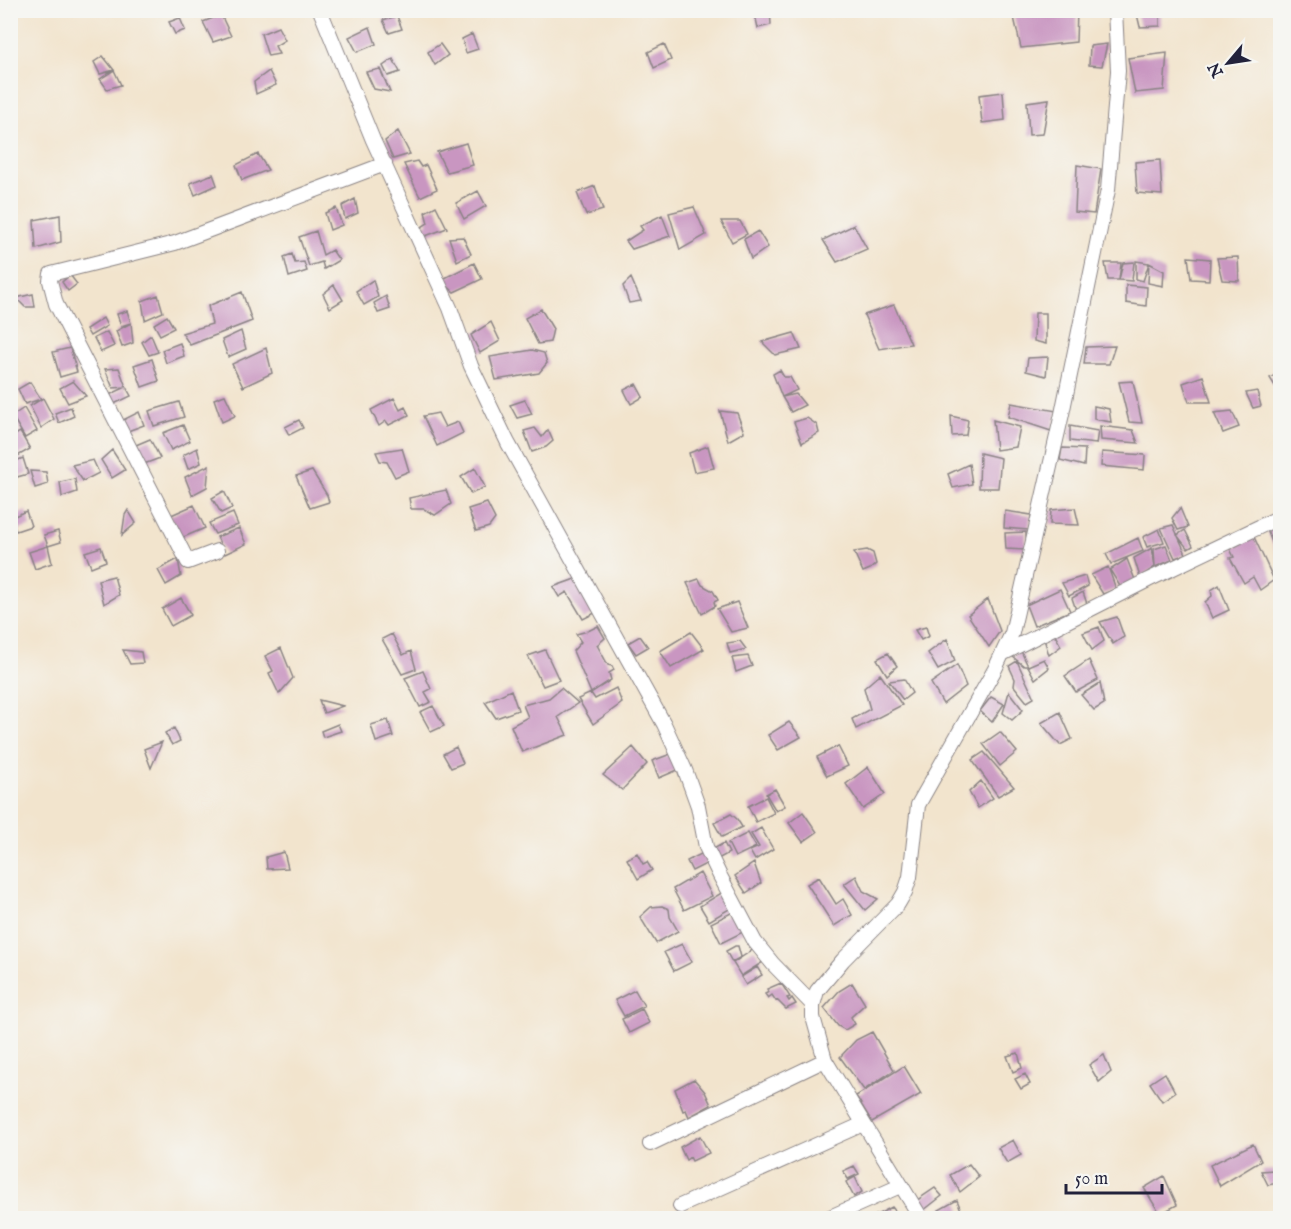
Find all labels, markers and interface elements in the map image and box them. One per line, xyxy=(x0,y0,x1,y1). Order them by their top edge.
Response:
north arrow xyxy=(1198,33,1258,93)
text: N xyxy=(1204,58,1229,81)
scale bar xyxy=(1066,1157,1162,1195)
text: 50 m xyxy=(1075,1168,1108,1191)

